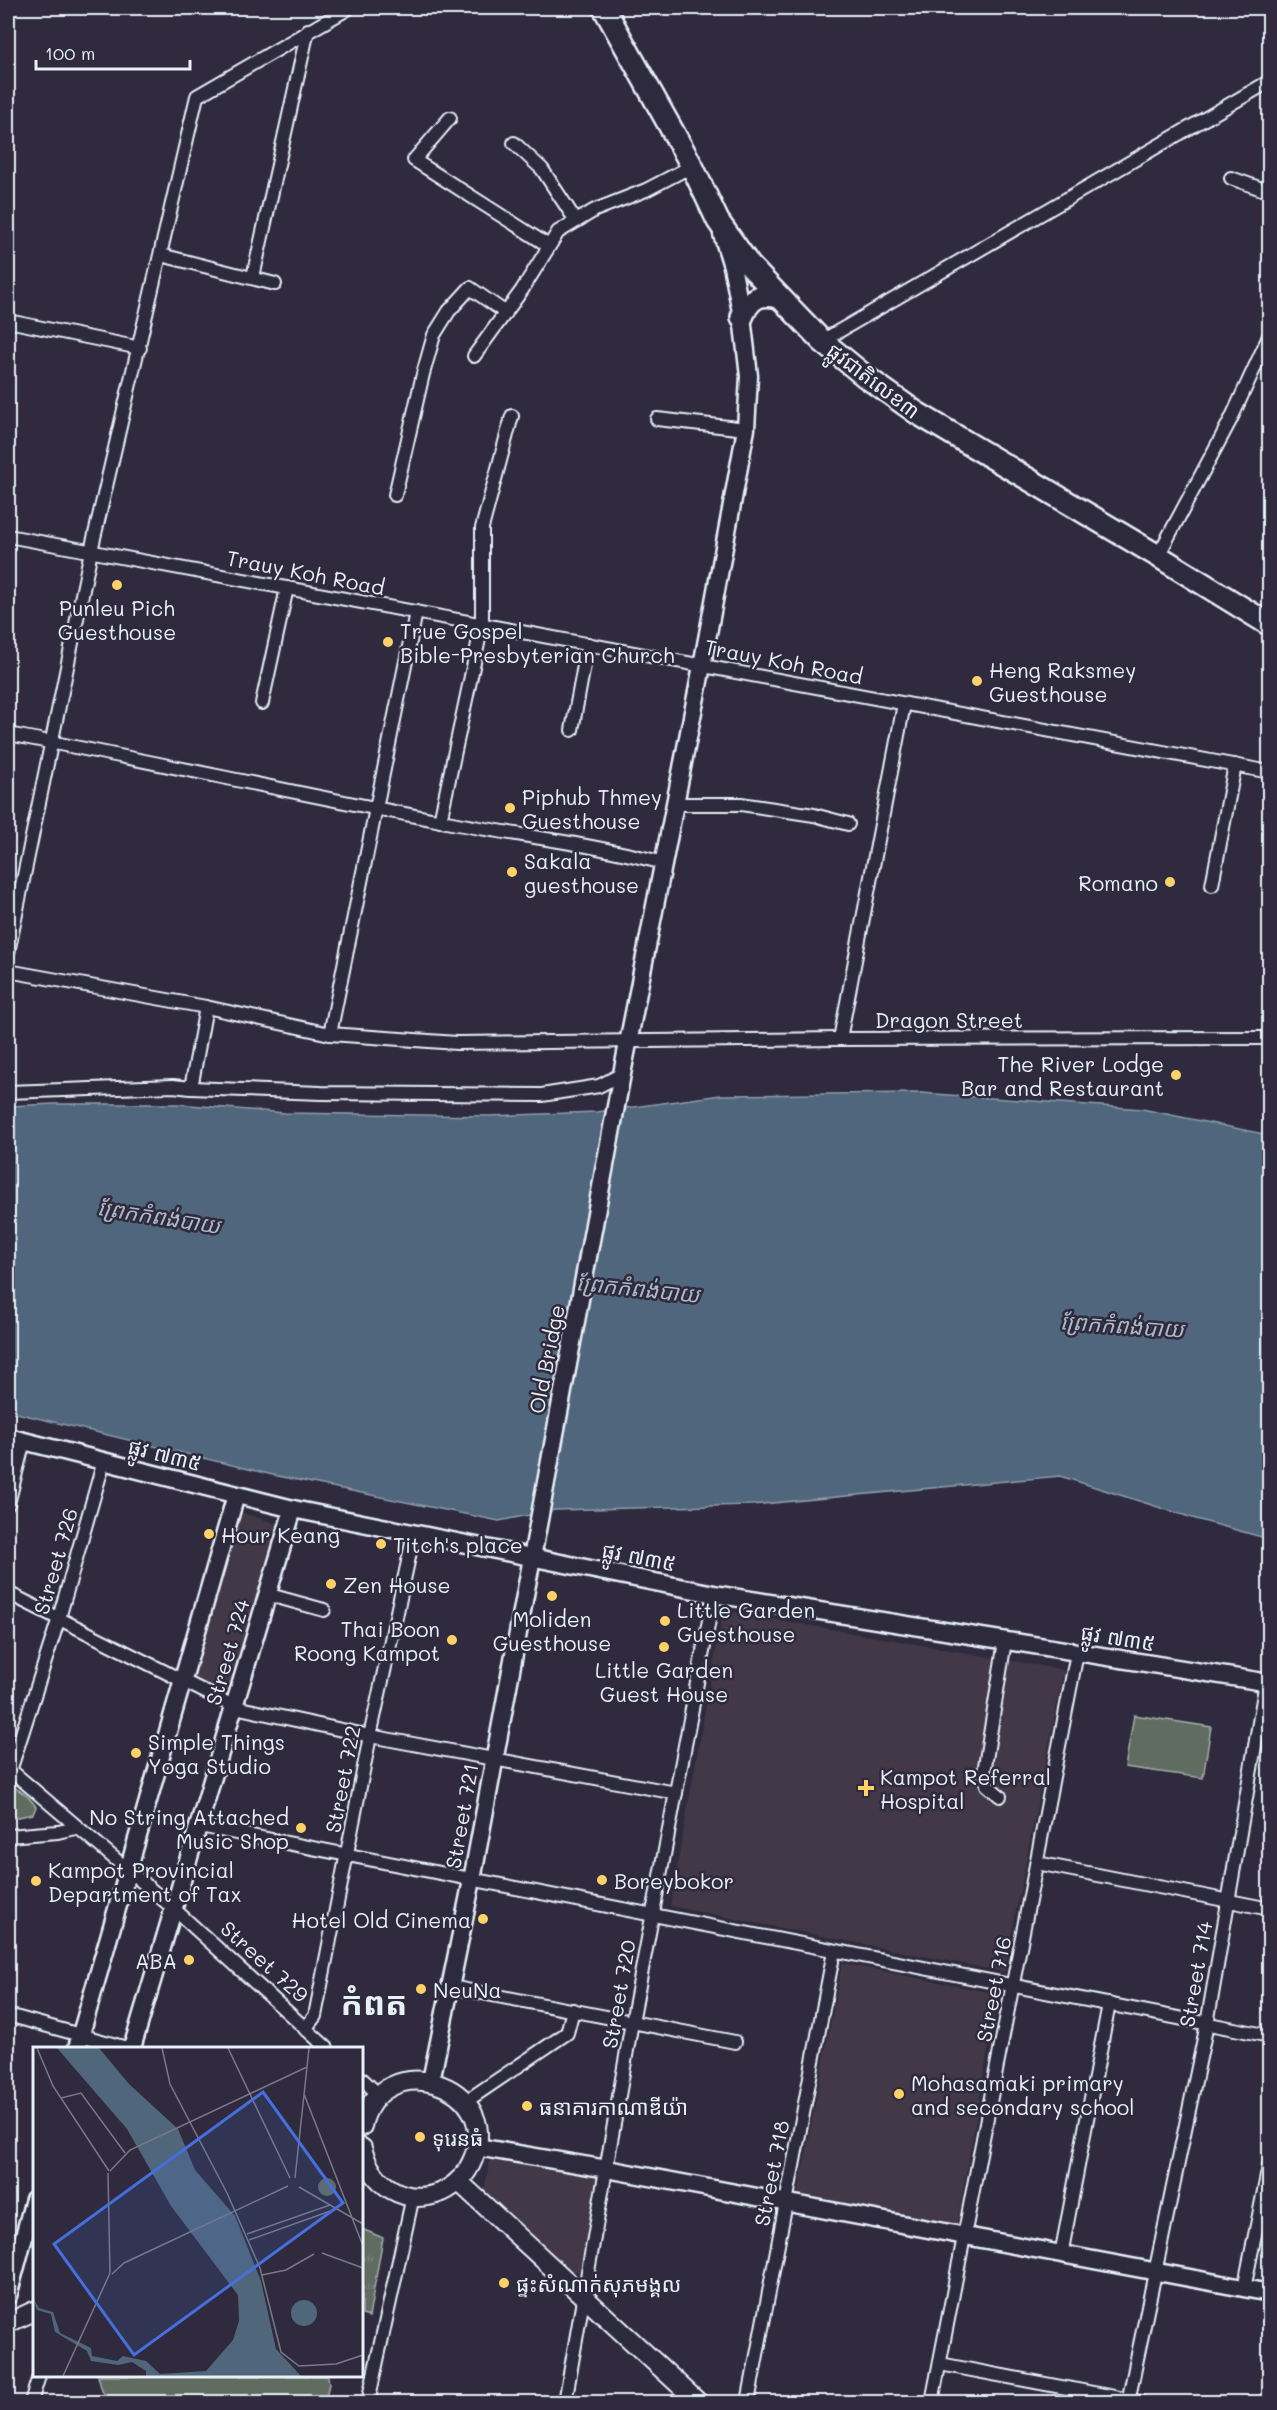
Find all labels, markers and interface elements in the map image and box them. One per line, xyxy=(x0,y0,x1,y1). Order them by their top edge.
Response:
scale bar xyxy=(36,33,190,71)
text: 100 m xyxy=(45,41,95,65)
street label: ផ្លូវជាតិលេខ៣ xyxy=(818,336,926,430)
street label: Trauy Koh Road xyxy=(225,543,387,601)
marker: Punleu Pich Guesthouse xyxy=(110,578,124,592)
place label: Punleu Pich Guesthouse xyxy=(58,594,176,645)
place label: True Gospel Bible-Presbyterian Church xyxy=(400,617,675,668)
street label: Trauy Koh Road xyxy=(703,632,865,690)
marker: True Gospel Bible-Presbyterian Church xyxy=(381,635,395,649)
place label: Heng Raksmey Guesthouse xyxy=(989,656,1136,707)
marker: Heng Raksmey Guesthouse xyxy=(970,674,984,688)
place label: Piphub Thmey Guesthouse xyxy=(522,783,662,834)
marker: Piphub Thmey Guesthouse xyxy=(503,801,517,815)
place label: Sakala guesthouse xyxy=(524,847,639,898)
marker: Sakala guesthouse xyxy=(505,865,519,879)
place label: Romano xyxy=(1078,869,1158,896)
marker: Romano xyxy=(1163,875,1177,889)
street label: Dragon Street xyxy=(875,1006,1023,1033)
place label: The River Lodge Bar and Restaurant xyxy=(961,1050,1164,1101)
marker: The River Lodge Bar and Restaurant xyxy=(1169,1068,1183,1082)
water label: ព្រែកកំពង់បាយ xyxy=(96,1192,224,1240)
water label: ព្រែកកំពង់បាយ xyxy=(575,1267,703,1309)
street label: Old Bridge xyxy=(522,1302,570,1416)
water label: ព្រែកកំពង់បាយ xyxy=(1059,1306,1187,1344)
street label: ផ្លូវ ៧៣៥ xyxy=(124,1432,205,1483)
street label: Street 726 xyxy=(27,1505,83,1617)
place label: Hour Keang xyxy=(221,1521,340,1548)
marker: Hour Keang xyxy=(202,1527,216,1541)
place label: Titch's place xyxy=(393,1531,523,1558)
street label: ផ្លូវ ៧៣៥ xyxy=(598,1536,678,1583)
marker: Titch's place xyxy=(374,1537,388,1551)
place label: Zen House xyxy=(343,1571,451,1598)
marker: Zen House xyxy=(324,1577,338,1591)
marker: Moliden Guesthouse xyxy=(545,1589,559,1603)
street label: Street 724 xyxy=(199,1595,255,1708)
place label: Little Garden Guesthouse xyxy=(677,1596,815,1647)
place label: Moliden Guesthouse xyxy=(493,1605,611,1656)
marker: Little Garden Guesthouse xyxy=(658,1614,672,1628)
place label: Thai Boon Roong Kampot xyxy=(294,1615,440,1666)
street label: ផ្លូវ ៧៣៥ xyxy=(1078,1618,1157,1663)
marker: Thai Boon Roong Kampot xyxy=(445,1633,459,1647)
marker: Little Garden Guest House xyxy=(657,1640,671,1654)
place label: Little Garden Guest House xyxy=(595,1656,733,1707)
street label: Street 722 xyxy=(318,1723,366,1835)
place label: Simple Things Yoga Studio xyxy=(148,1728,285,1779)
marker: Simple Things Yoga Studio xyxy=(129,1746,143,1760)
street label: Street 721 xyxy=(438,1761,484,1871)
place label: Kampot Referral Hospital xyxy=(880,1763,1051,1814)
marker: Kampot Referral Hospital xyxy=(857,1779,875,1797)
place label: No String Attached Music Shop xyxy=(89,1803,289,1854)
marker: No String Attached Music Shop xyxy=(294,1821,308,1835)
place label: Kampot Provincial Department of Tax xyxy=(48,1856,241,1907)
place label: Boreybokor xyxy=(614,1867,734,1894)
marker: Boreybokor xyxy=(595,1873,609,1887)
marker: Kampot Provincial Department of Tax xyxy=(29,1874,43,1888)
place label: Hotel Old Cinema xyxy=(292,1906,471,1933)
marker: Hotel Old Cinema xyxy=(476,1912,490,1926)
street label: Street 729 xyxy=(215,1914,315,2008)
street label: Street 714 xyxy=(1172,1918,1218,2029)
street label: Street 716 xyxy=(970,1934,1016,2044)
street label: Street 720 xyxy=(595,1938,641,2050)
place label: ABA xyxy=(135,1947,177,1974)
marker: ABA xyxy=(182,1953,196,1967)
place label: NeuNa xyxy=(433,1976,502,2003)
district label: កំពត xyxy=(340,1980,408,2023)
marker: NeuNa xyxy=(414,1982,428,1996)
inset map xyxy=(33,2047,363,2377)
place label: Mohasamaki primary and secondary school xyxy=(911,2069,1135,2120)
marker: Mohasamaki primary and secondary school xyxy=(892,2087,906,2101)
place label: ធនាគារកាណាឌីយ៉ា xyxy=(539,2093,688,2120)
marker: ធនាគារកាណាឌីយ៉ា xyxy=(520,2099,534,2113)
street label: Street 718 xyxy=(748,2118,794,2228)
place label: ទុរេនធំ xyxy=(432,2124,483,2152)
marker: ទុរេនធំ xyxy=(413,2130,427,2144)
place label: ផ្ទះសំណាក់សុភមង្គល xyxy=(516,2270,681,2298)
marker: ផ្ទះសំណាក់សុភមង្គល xyxy=(497,2276,511,2290)

